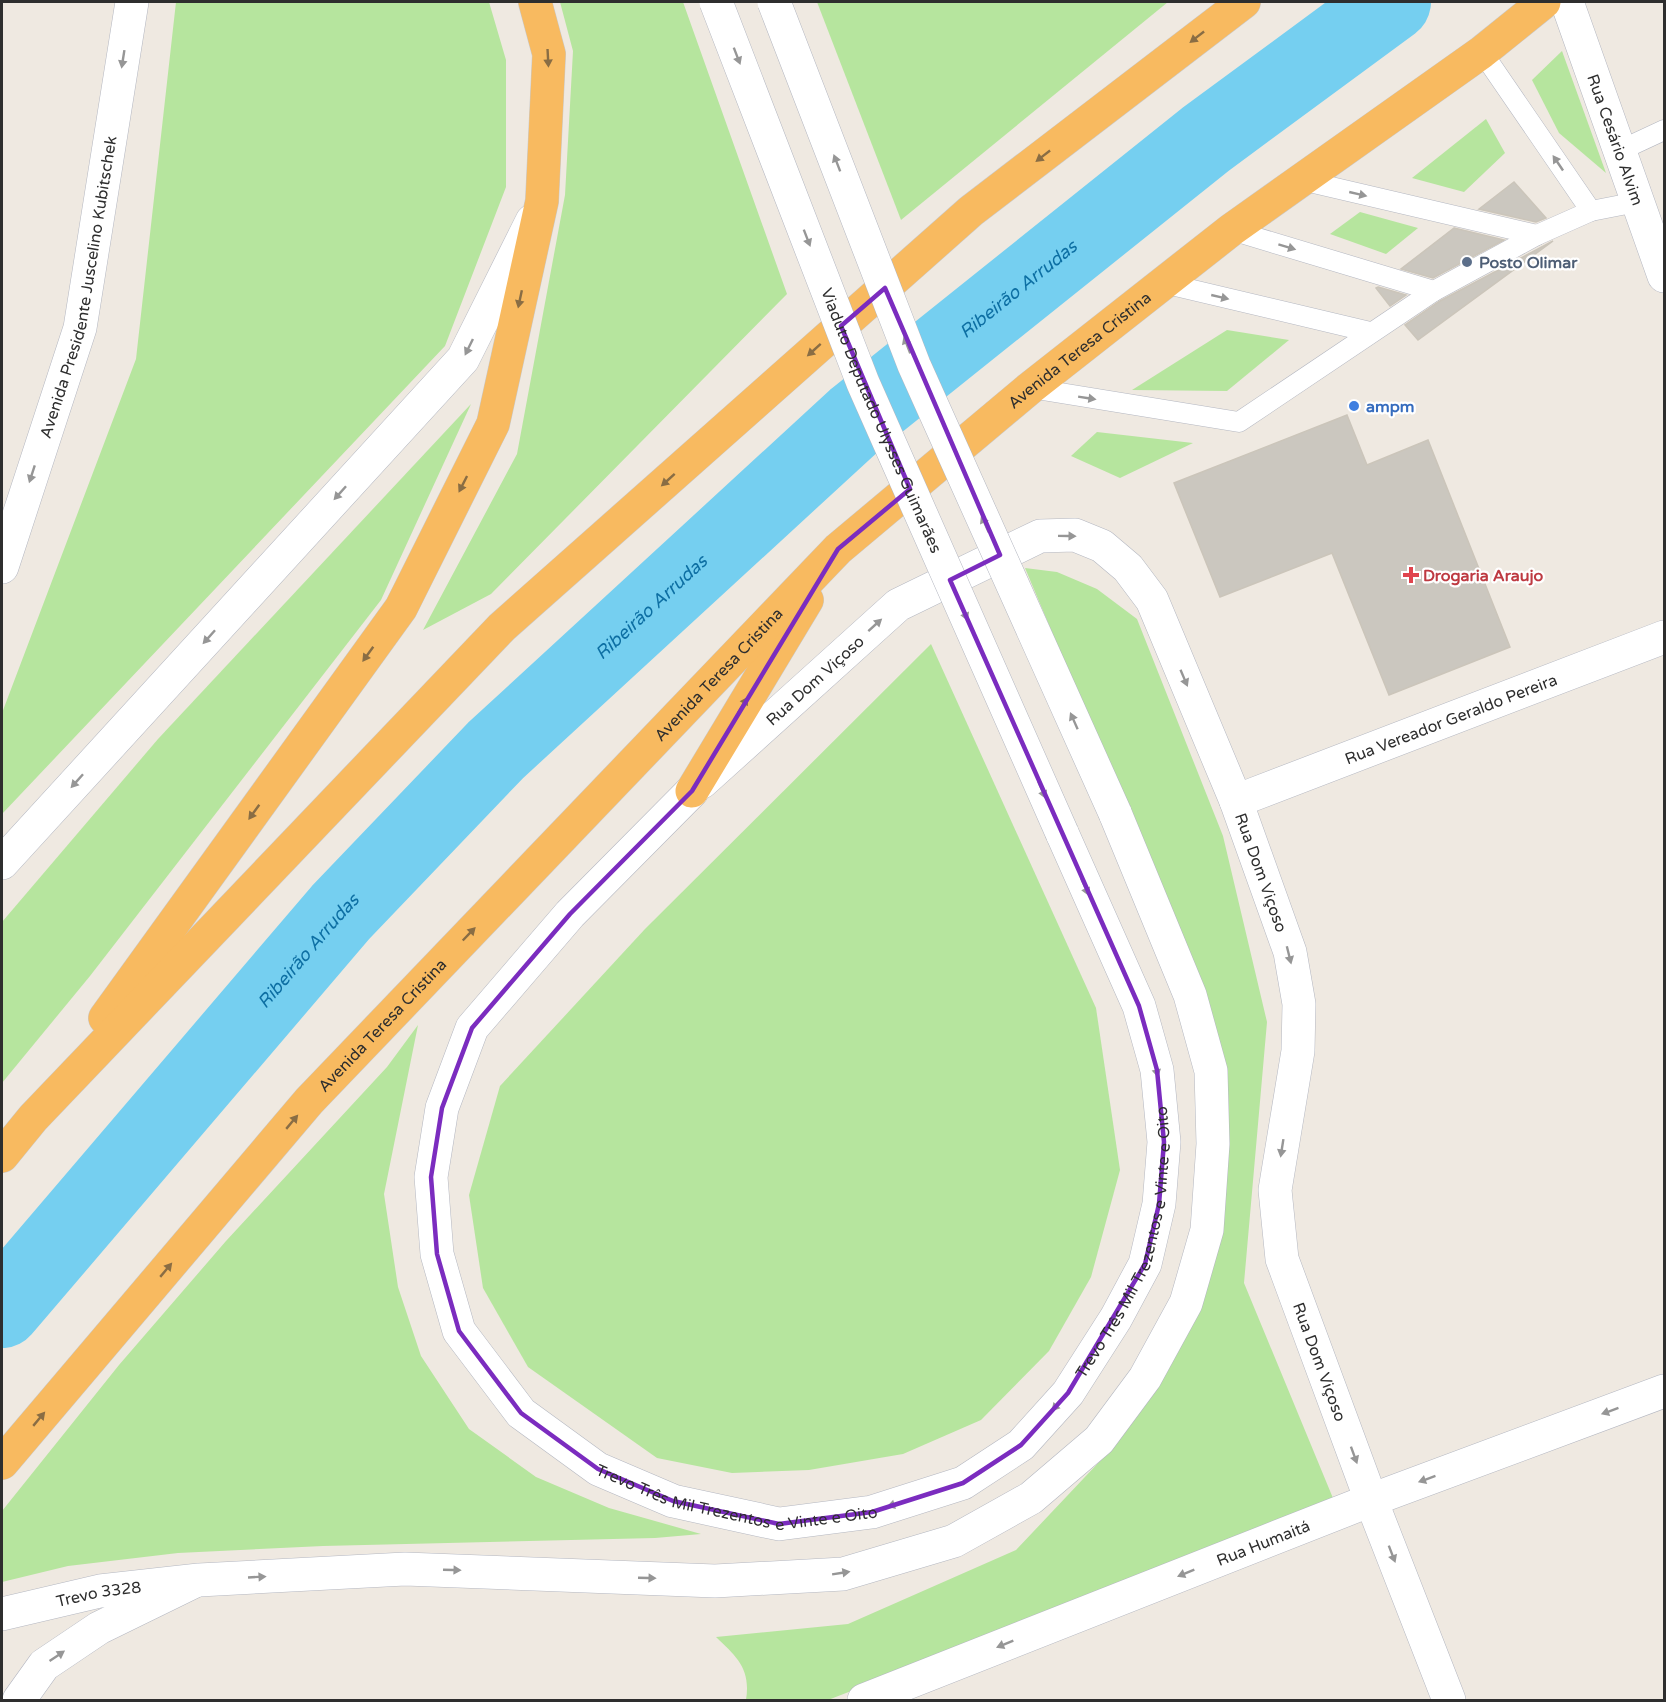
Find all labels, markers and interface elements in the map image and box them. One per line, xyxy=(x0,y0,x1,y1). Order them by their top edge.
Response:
one-way arrow xyxy=(1190,31,1205,43)
one-way arrow xyxy=(733,47,743,65)
one-way arrow xyxy=(543,49,552,68)
one-way arrow xyxy=(118,50,127,69)
street label: Rua Cesário Alvim xyxy=(1582,72,1647,208)
street label: Avenida Presidente Juscelino Kubitschek xyxy=(36,134,122,441)
one-way arrow xyxy=(1035,150,1051,162)
one-way arrow xyxy=(831,154,841,172)
one-way arrow xyxy=(1552,156,1564,172)
one-way arrow xyxy=(1349,189,1368,199)
one-way arrow xyxy=(803,229,813,247)
water label: Ribeirão Arrudas xyxy=(955,235,1082,343)
one-way arrow xyxy=(1278,243,1296,252)
place label: Posto Olimar xyxy=(1479,253,1578,273)
marker: Posto Olimar xyxy=(1460,255,1474,269)
street label: Viaduto Deputado Ulysses Guimarães xyxy=(816,285,946,556)
street label: Avenida Teresa Cristina xyxy=(1004,288,1155,413)
one-way arrow xyxy=(515,290,525,308)
one-way arrow xyxy=(1211,292,1229,302)
one-way arrow xyxy=(901,336,911,354)
one-way arrow xyxy=(464,339,474,356)
one-way arrow xyxy=(807,343,822,356)
one-way arrow xyxy=(1078,393,1097,402)
place label: ampm xyxy=(1366,397,1414,417)
marker: ampm xyxy=(1347,399,1361,413)
one-way arrow xyxy=(27,465,36,483)
one-way arrow xyxy=(661,473,676,486)
one-way arrow xyxy=(458,475,468,492)
one-way arrow xyxy=(334,485,347,500)
one-way arrow xyxy=(981,515,990,532)
one-way arrow xyxy=(1058,531,1077,540)
water label: Ribeirão Arrudas xyxy=(591,550,713,664)
place label: Drogaria Araujo xyxy=(1423,566,1544,586)
marker: Drogaria Araujo xyxy=(1404,568,1418,582)
one-way arrow xyxy=(959,603,969,621)
street label: Avenida Teresa Cristina xyxy=(650,604,787,746)
one-way arrow xyxy=(867,619,882,632)
one-way arrow xyxy=(203,629,216,644)
street label: Rua Dom Viçoso xyxy=(762,631,869,730)
one-way arrow xyxy=(362,645,374,661)
one-way arrow xyxy=(1180,669,1189,686)
street label: Rua Vereador Geraldo Pereira xyxy=(1342,670,1560,769)
one-way arrow xyxy=(738,697,749,713)
one-way arrow xyxy=(1069,712,1078,729)
one-way arrow xyxy=(70,773,84,788)
one-way arrow xyxy=(1038,781,1048,799)
one-way arrow xyxy=(248,803,260,819)
street label: Rua Dom Viçoso xyxy=(1230,811,1291,935)
one-way arrow xyxy=(1081,878,1090,895)
water label: Ribeirão Arrudas xyxy=(253,888,364,1013)
one-way arrow xyxy=(462,927,476,942)
one-way arrow xyxy=(1285,946,1295,964)
street label: Avenida Teresa Cristina xyxy=(314,955,451,1096)
one-way arrow xyxy=(1151,1059,1161,1077)
street label: Trevo Três Mil Trezentos e Vinte e Oito xyxy=(1071,1105,1175,1382)
one-way arrow xyxy=(285,1115,298,1130)
one-way arrow xyxy=(1278,1139,1287,1158)
one-way arrow xyxy=(159,1262,172,1278)
street label: Rua Dom Viçoso xyxy=(1288,1300,1350,1424)
one-way arrow xyxy=(1051,1396,1065,1411)
one-way arrow xyxy=(1600,1407,1618,1417)
one-way arrow xyxy=(32,1412,45,1427)
one-way arrow xyxy=(1350,1446,1360,1464)
street label: Trevo Três Mil Trezentos e Vinte e Oito xyxy=(593,1460,880,1535)
one-way arrow xyxy=(1418,1475,1436,1484)
one-way arrow xyxy=(887,1500,905,1509)
street label: Rua Humaitá xyxy=(1214,1516,1313,1571)
one-way arrow xyxy=(1388,1545,1397,1563)
one-way arrow xyxy=(442,1566,461,1575)
one-way arrow xyxy=(832,1568,851,1577)
one-way arrow xyxy=(1177,1568,1195,1578)
one-way arrow xyxy=(248,1572,267,1581)
one-way arrow xyxy=(637,1574,656,1583)
street label: Trevo 3328 xyxy=(54,1577,142,1612)
one-way arrow xyxy=(996,1640,1014,1650)
one-way arrow xyxy=(48,1650,64,1662)

